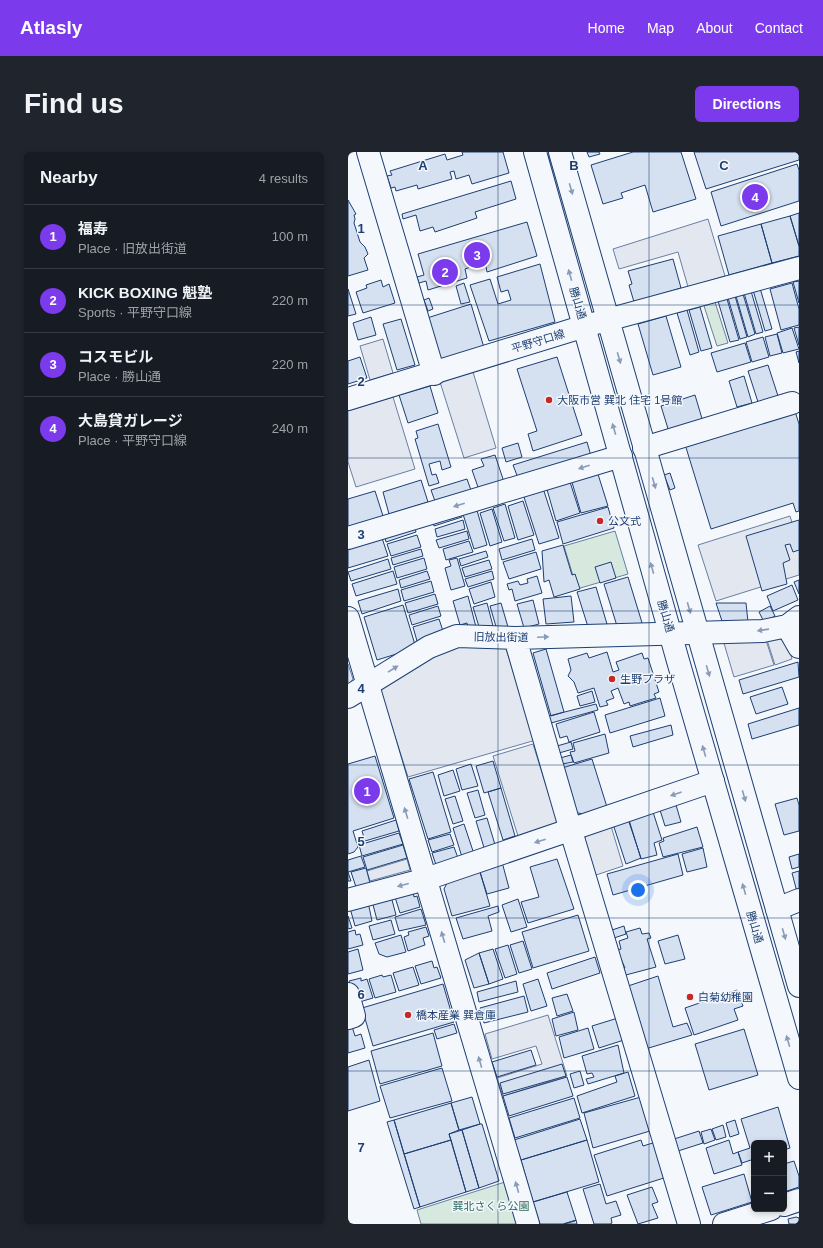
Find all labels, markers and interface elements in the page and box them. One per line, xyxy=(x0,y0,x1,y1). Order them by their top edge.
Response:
text: Atlasly xyxy=(20,17,82,38)
text: Home xyxy=(588,20,625,36)
text: Map xyxy=(647,20,674,36)
text: About xyxy=(696,20,733,36)
text: Contact xyxy=(755,20,803,36)
button: Directions xyxy=(695,86,799,122)
text: Find us xyxy=(24,88,124,119)
text: A xyxy=(418,158,428,173)
text: B xyxy=(569,158,579,173)
text: C xyxy=(719,158,729,173)
text: Nearby xyxy=(40,168,98,187)
text: 4 results xyxy=(259,171,308,186)
pin: 4 xyxy=(742,182,768,212)
one-way arrow xyxy=(568,184,574,196)
text: 福寿 xyxy=(78,220,108,237)
text: 1 xyxy=(357,221,365,236)
text: 1 xyxy=(49,229,57,244)
text: 100 m xyxy=(272,229,308,244)
pin: 3 xyxy=(464,240,490,270)
text: Place · 旧放出街道 xyxy=(78,241,187,256)
pin: 2 xyxy=(432,257,458,287)
one-way arrow xyxy=(567,269,573,281)
text: KICK BOXING 魁塾 xyxy=(78,284,212,301)
street label: 勝山通 xyxy=(568,285,588,321)
text: 2 xyxy=(49,293,57,308)
text: 220 m xyxy=(272,293,308,308)
text: Sports · 平野守口線 xyxy=(78,305,192,320)
street label: 平野守口線 xyxy=(510,327,566,355)
text: コスモビル xyxy=(78,348,153,365)
one-way arrow xyxy=(616,352,622,364)
text: 3 xyxy=(49,357,57,372)
text: 220 m xyxy=(272,357,308,372)
text: Place · 勝山通 xyxy=(78,369,161,384)
text: 2 xyxy=(357,374,365,389)
place label: 大阪市営 巽北 住宅 1号館 xyxy=(557,394,682,406)
marker: 大阪市営 巽北 住宅 1号館 xyxy=(544,395,554,405)
text: 大島貸ガレージ xyxy=(78,412,183,429)
text: 4 xyxy=(49,421,57,436)
text: 240 m xyxy=(272,421,308,436)
one-way arrow xyxy=(611,423,617,435)
text: Place · 平野守口線 xyxy=(78,433,187,448)
one-way arrow xyxy=(578,464,590,470)
one-way arrow xyxy=(651,477,657,489)
one-way arrow xyxy=(453,502,465,508)
place label: 公文式 xyxy=(608,515,641,527)
marker: 公文式 xyxy=(595,516,605,526)
text: 3 xyxy=(357,527,365,542)
one-way arrow xyxy=(649,562,655,574)
street label: 勝山通 xyxy=(656,598,676,634)
one-way arrow xyxy=(686,602,692,614)
one-way arrow xyxy=(757,627,770,633)
street label: 旧放出街道 xyxy=(473,631,529,643)
one-way arrow xyxy=(537,634,550,640)
one-way arrow xyxy=(387,666,399,673)
one-way arrow xyxy=(705,666,711,678)
place label: 生野プラザ xyxy=(620,673,675,685)
marker: 生野プラザ xyxy=(607,674,617,684)
text: 4 xyxy=(357,681,365,696)
one-way arrow xyxy=(701,744,707,756)
pin: 1 xyxy=(354,776,380,806)
one-way arrow xyxy=(741,790,747,802)
one-way arrow xyxy=(669,791,681,797)
one-way arrow xyxy=(403,806,409,818)
text: 5 xyxy=(357,834,365,849)
one-way arrow xyxy=(533,838,545,844)
your location xyxy=(628,880,648,900)
one-way arrow xyxy=(396,882,408,888)
one-way arrow xyxy=(741,883,747,895)
street label: 勝山通 xyxy=(745,909,765,945)
one-way arrow xyxy=(782,928,788,941)
one-way arrow xyxy=(440,931,446,943)
text: 6 xyxy=(357,987,365,1002)
place label: 白菊幼稚園 xyxy=(698,991,753,1003)
marker: 白菊幼稚園 xyxy=(685,992,695,1002)
place label: 橋本産業 巽倉庫 xyxy=(416,1009,496,1021)
marker: 橋本産業 巽倉庫 xyxy=(403,1010,413,1020)
one-way arrow xyxy=(785,1034,791,1046)
one-way arrow xyxy=(477,1056,483,1068)
text: 7 xyxy=(357,1140,365,1155)
map controls xyxy=(751,1140,787,1212)
button: + xyxy=(751,1140,787,1176)
button: − xyxy=(751,1176,787,1212)
one-way arrow xyxy=(514,1180,520,1192)
park label: 巽北さくら公園 xyxy=(453,1200,530,1212)

